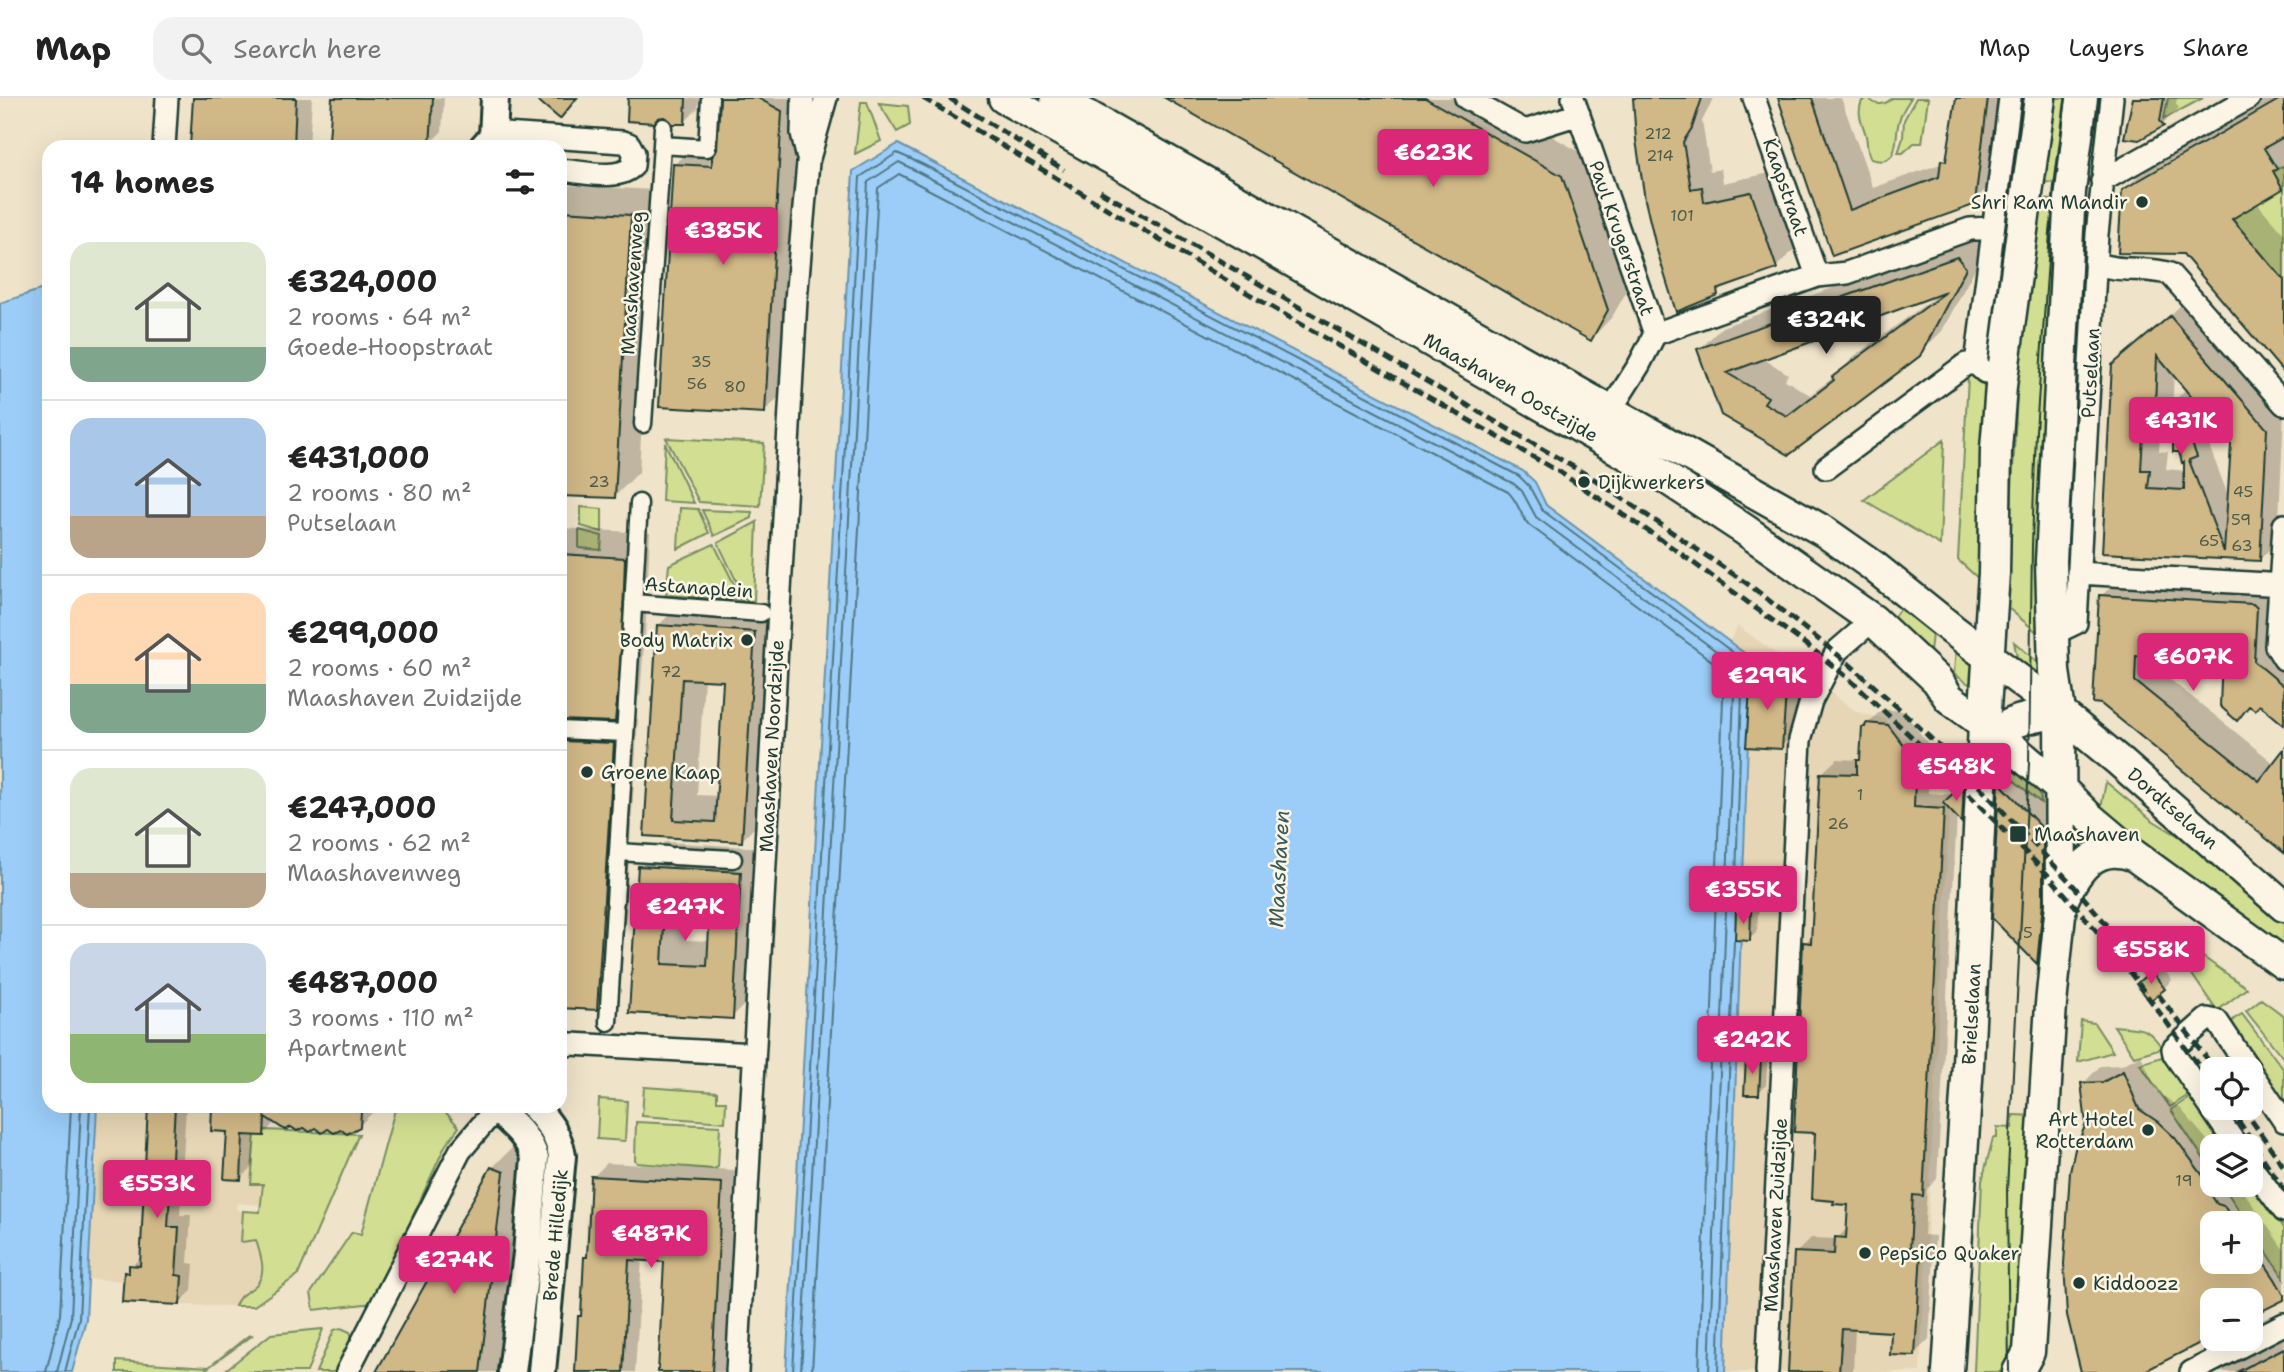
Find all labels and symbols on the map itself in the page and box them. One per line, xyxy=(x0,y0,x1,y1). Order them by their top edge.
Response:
house number: 212 xyxy=(1644,123,1672,144)
pin: €623K xyxy=(1384,130,1482,189)
street label: Kaapstraat xyxy=(1757,135,1814,240)
house number: 214 xyxy=(1646,145,1674,166)
street label: Paul Krugerstraat xyxy=(1583,157,1660,319)
place label: Shri Ram Mandir xyxy=(1971,190,2128,215)
marker: Shri Ram Mandir xyxy=(2134,194,2150,210)
house number: 101 xyxy=(1670,205,1694,226)
pin: €385K xyxy=(674,208,772,267)
street label: Maashavenweg xyxy=(615,210,650,356)
pin: €324K xyxy=(1777,296,1875,356)
street label: Maashaven Oostzijde xyxy=(1419,327,1603,448)
street label: Putselaan xyxy=(2076,327,2105,419)
house number: 35 xyxy=(691,351,711,372)
house number: 56 xyxy=(687,373,707,394)
house number: 80 xyxy=(724,376,746,397)
pin: €431K xyxy=(2132,398,2230,457)
place label: Dijkwerkers xyxy=(1598,470,1705,495)
house number: 23 xyxy=(588,471,610,492)
marker: Dijkwerkers xyxy=(1576,474,1592,490)
house number: 45 xyxy=(2233,481,2253,502)
house number: 59 xyxy=(2231,509,2251,530)
house number: 65 xyxy=(2199,530,2219,551)
house number: 63 xyxy=(2231,535,2253,556)
street label: Astanaplein xyxy=(644,571,754,604)
place label: Body Matrix xyxy=(620,628,733,653)
marker: Body Matrix xyxy=(739,632,755,648)
pin: €607K xyxy=(2144,634,2242,693)
street label: Maashaven Noordzijde xyxy=(753,639,790,853)
pin: €299K xyxy=(1718,652,1816,712)
house number: 72 xyxy=(660,661,682,682)
pin: €548K xyxy=(1907,744,2005,803)
place label: Groene Kaap xyxy=(601,760,720,785)
street label: Dordtselaan xyxy=(2122,762,2223,855)
marker: Groene Kaap xyxy=(579,764,595,780)
house number: 1 xyxy=(1857,784,1863,805)
water label: Maashaven xyxy=(1262,810,1296,928)
house number: 26 xyxy=(1827,813,1849,834)
place label: Maashaven xyxy=(2034,822,2140,847)
marker: Maashaven xyxy=(2008,824,2028,844)
pin: €355K xyxy=(1694,866,1792,926)
pin: €247K xyxy=(636,884,734,943)
house number: 5 xyxy=(2023,922,2033,943)
pin: €558K xyxy=(2102,926,2200,986)
street label: Brielselaan xyxy=(1956,963,1987,1065)
pin: €242K xyxy=(1703,1016,1801,1076)
place label: Art Hotel Rotterdam xyxy=(2036,1107,2134,1154)
street label: Maashaven Zuidzijde xyxy=(1758,1117,1793,1313)
marker: Art Hotel Rotterdam xyxy=(2140,1122,2156,1138)
pin: €553K xyxy=(108,1160,206,1220)
street label: Brede Hilledijk xyxy=(537,1168,574,1302)
house number: 19 xyxy=(2175,1170,2193,1191)
pin: €487K xyxy=(602,1210,700,1270)
pin: €274K xyxy=(405,1236,503,1296)
place label: PepsiCo Quaker xyxy=(1879,1241,2020,1266)
marker: PepsiCo Quaker xyxy=(1857,1245,1873,1261)
place label: Kiddoozz xyxy=(2093,1271,2179,1296)
marker: Kiddoozz xyxy=(2071,1275,2087,1291)

